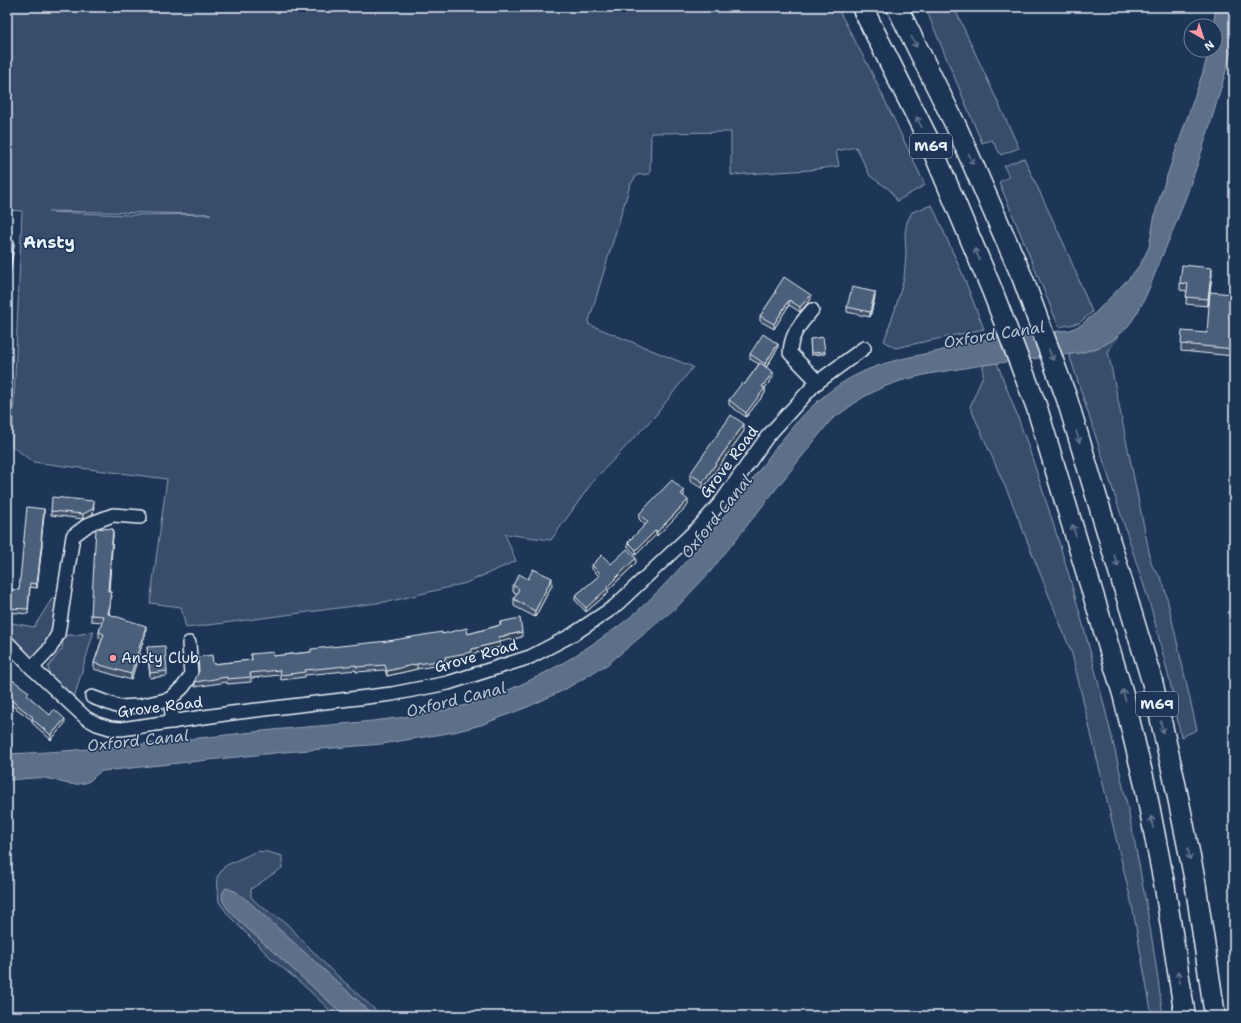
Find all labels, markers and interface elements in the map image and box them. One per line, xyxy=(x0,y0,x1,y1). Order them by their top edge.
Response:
north arrow xyxy=(1183,18,1223,58)
one-way arrow xyxy=(911,36,918,48)
text: N xyxy=(1201,37,1217,54)
one-way arrow xyxy=(915,116,923,128)
road number: M69 xyxy=(910,134,952,158)
one-way arrow xyxy=(967,152,975,164)
district label: Ansty xyxy=(23,231,75,253)
one-way arrow xyxy=(973,248,980,260)
water label: Oxford Canal xyxy=(942,316,1046,353)
one-way arrow xyxy=(1047,349,1055,361)
street label: Grove Road xyxy=(695,421,763,502)
one-way arrow xyxy=(1075,430,1082,443)
water label: Oxford Canal xyxy=(676,470,757,563)
one-way arrow xyxy=(1070,524,1077,537)
one-way arrow xyxy=(1113,555,1120,568)
street label: Grove Road xyxy=(432,634,520,677)
place label: Ansty Club xyxy=(121,648,199,668)
marker: Ansty Club xyxy=(108,653,118,663)
water label: Oxford Canal xyxy=(404,677,508,722)
one-way arrow xyxy=(1119,689,1127,702)
street label: Grove Road xyxy=(116,692,204,722)
road number: M69 xyxy=(1136,692,1178,716)
one-way arrow xyxy=(1159,720,1167,733)
water label: Oxford Canal xyxy=(86,725,190,756)
one-way arrow xyxy=(1148,816,1156,829)
one-way arrow xyxy=(1186,847,1194,860)
one-way arrow xyxy=(1175,971,1183,984)

